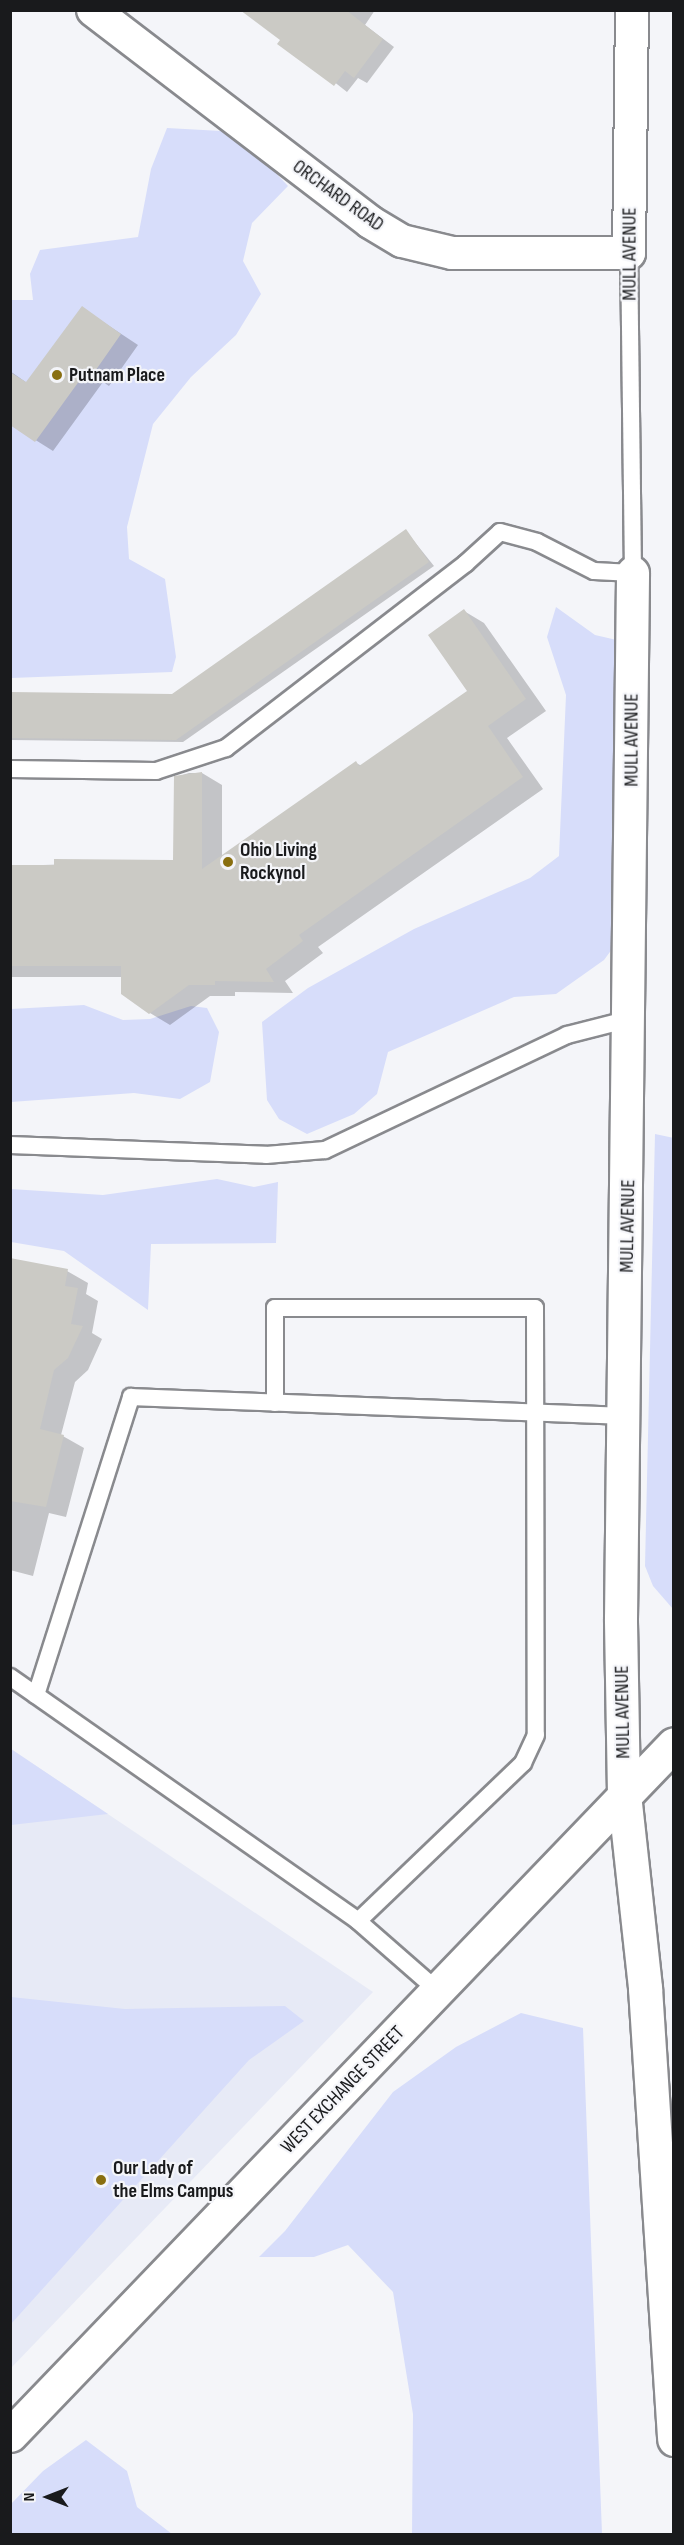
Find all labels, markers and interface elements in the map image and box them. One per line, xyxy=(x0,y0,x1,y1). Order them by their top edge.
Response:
street label: ORCHARD ROAD xyxy=(288,155,388,237)
street label: MULL AVENUE xyxy=(618,207,642,301)
place label: Putnam Place xyxy=(69,363,165,387)
marker: Putnam Place xyxy=(50,368,64,382)
street label: MULL AVENUE xyxy=(620,693,644,787)
place label: Ohio Living Rockynol xyxy=(240,838,317,885)
marker: Ohio Living Rockynol xyxy=(221,855,235,869)
street label: MULL AVENUE xyxy=(615,1179,641,1273)
street label: MULL AVENUE xyxy=(610,1665,636,1759)
street label: WEST EXCHANGE STREET xyxy=(276,2021,410,2159)
place label: Our Lady of the Elms Campus xyxy=(113,2156,234,2203)
marker: Our Lady of the Elms Campus xyxy=(94,2173,108,2187)
north arrow xyxy=(18,2467,78,2527)
text: N xyxy=(20,2493,39,2501)

